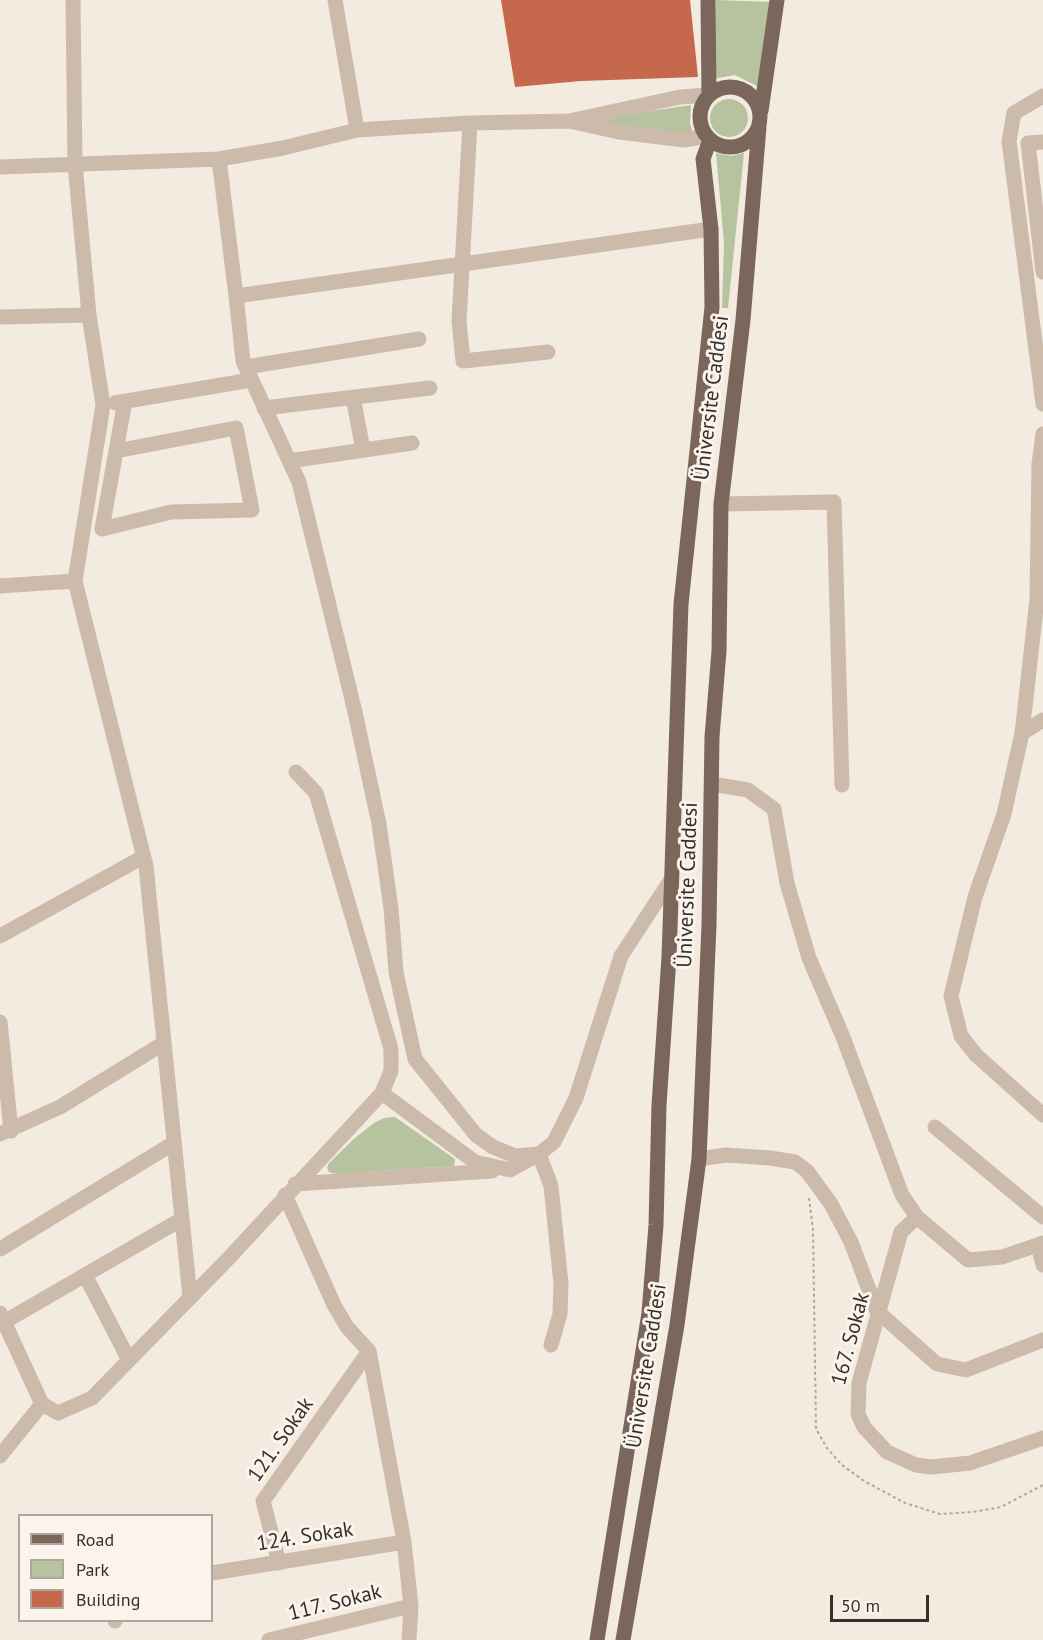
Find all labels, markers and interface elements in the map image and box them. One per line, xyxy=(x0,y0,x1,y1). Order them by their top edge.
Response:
street label: Üniversite Caddesi xyxy=(689,314,735,482)
street label: Üniversite Caddesi xyxy=(673,802,703,968)
street label: Üniversite Caddesi xyxy=(622,1282,672,1450)
street label: 167. Sokak xyxy=(827,1290,875,1388)
street label: 121. Sokak xyxy=(243,1393,319,1487)
legend xyxy=(18,1514,213,1622)
street label: 124. Sokak xyxy=(255,1517,355,1557)
text: Road xyxy=(76,1528,114,1551)
text: Park xyxy=(76,1558,109,1581)
street label: 117. Sokak xyxy=(286,1579,384,1627)
scale bar xyxy=(833,1583,932,1621)
text: Building xyxy=(76,1588,140,1611)
text: 50 m xyxy=(841,1594,880,1617)

